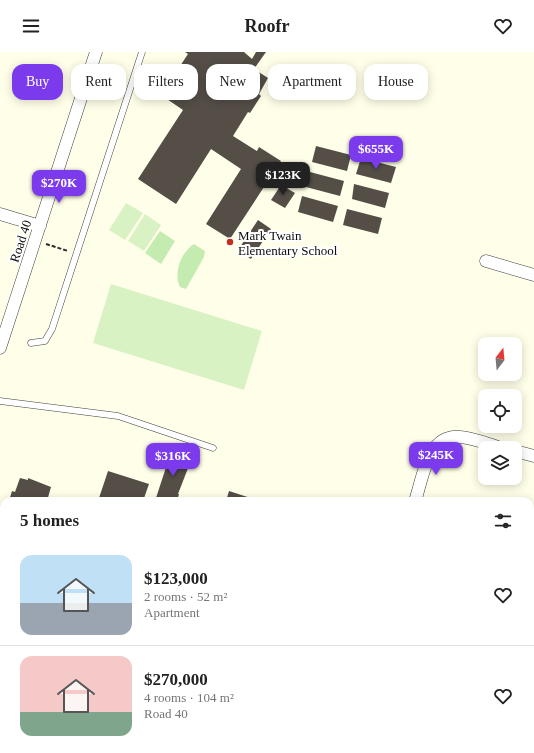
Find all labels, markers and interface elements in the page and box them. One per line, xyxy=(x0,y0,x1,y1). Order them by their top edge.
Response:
icon: menu xyxy=(20,15,42,37)
icon: heart xyxy=(492,15,514,37)
text: Roofr xyxy=(245,16,289,36)
chip: Buy xyxy=(12,64,63,100)
chip: Rent xyxy=(71,64,126,100)
chip: Filters xyxy=(134,64,198,100)
chip: New xyxy=(206,64,260,100)
chip: Apartment xyxy=(268,64,356,100)
chip: House xyxy=(364,64,428,100)
pin: $655K xyxy=(348,136,404,170)
text: $655K xyxy=(358,141,394,156)
pin: $123K xyxy=(255,162,311,196)
text: $123K xyxy=(265,167,301,182)
pin: $270K xyxy=(31,170,87,204)
text: $270K xyxy=(41,175,77,190)
street label: Road 40 xyxy=(7,218,34,264)
place label: Mark Twain Elementary School xyxy=(238,228,338,258)
marker: Mark Twain Elementary School xyxy=(225,237,235,247)
north arrow xyxy=(478,337,522,381)
map controls xyxy=(478,337,522,485)
button: locate xyxy=(478,389,522,433)
button: layers xyxy=(478,441,522,485)
pin: $245K xyxy=(408,442,464,476)
pin: $316K xyxy=(145,443,201,477)
text: $245K xyxy=(418,447,454,462)
text: $316K xyxy=(155,448,191,463)
icon: filters xyxy=(492,510,514,532)
text: 5 homes xyxy=(20,511,79,530)
text: $123,000 xyxy=(144,569,208,588)
icon: home xyxy=(52,571,100,619)
icon: heart xyxy=(492,584,514,606)
text: 2 rooms · 52 m² xyxy=(144,589,227,604)
text: Apartment xyxy=(144,605,200,620)
text: $270,000 xyxy=(144,670,208,689)
icon: home xyxy=(52,672,100,720)
icon: heart xyxy=(492,685,514,707)
text: 4 rooms · 104 m² xyxy=(144,690,234,705)
text: Road 40 xyxy=(144,706,188,721)

